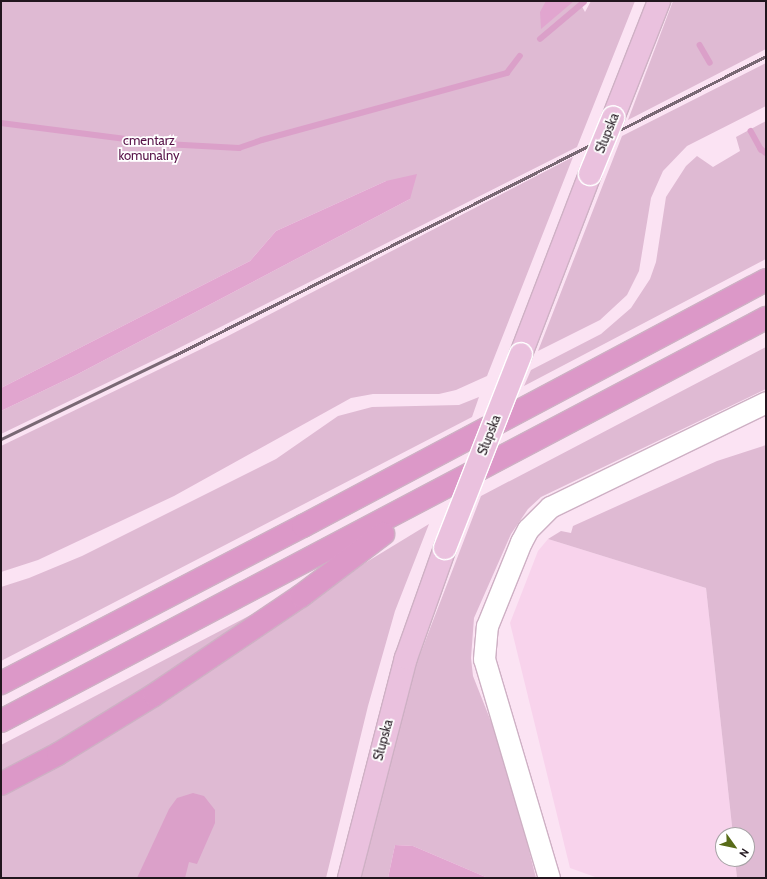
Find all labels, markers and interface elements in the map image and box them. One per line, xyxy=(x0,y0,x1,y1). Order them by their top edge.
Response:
street label: Słupska xyxy=(592,111,622,155)
park label: cmentarz komunalny xyxy=(118,133,180,164)
street label: Słupska xyxy=(474,413,504,457)
street label: Słupska xyxy=(370,718,396,762)
north arrow xyxy=(715,827,755,867)
text: N xyxy=(736,846,752,860)

